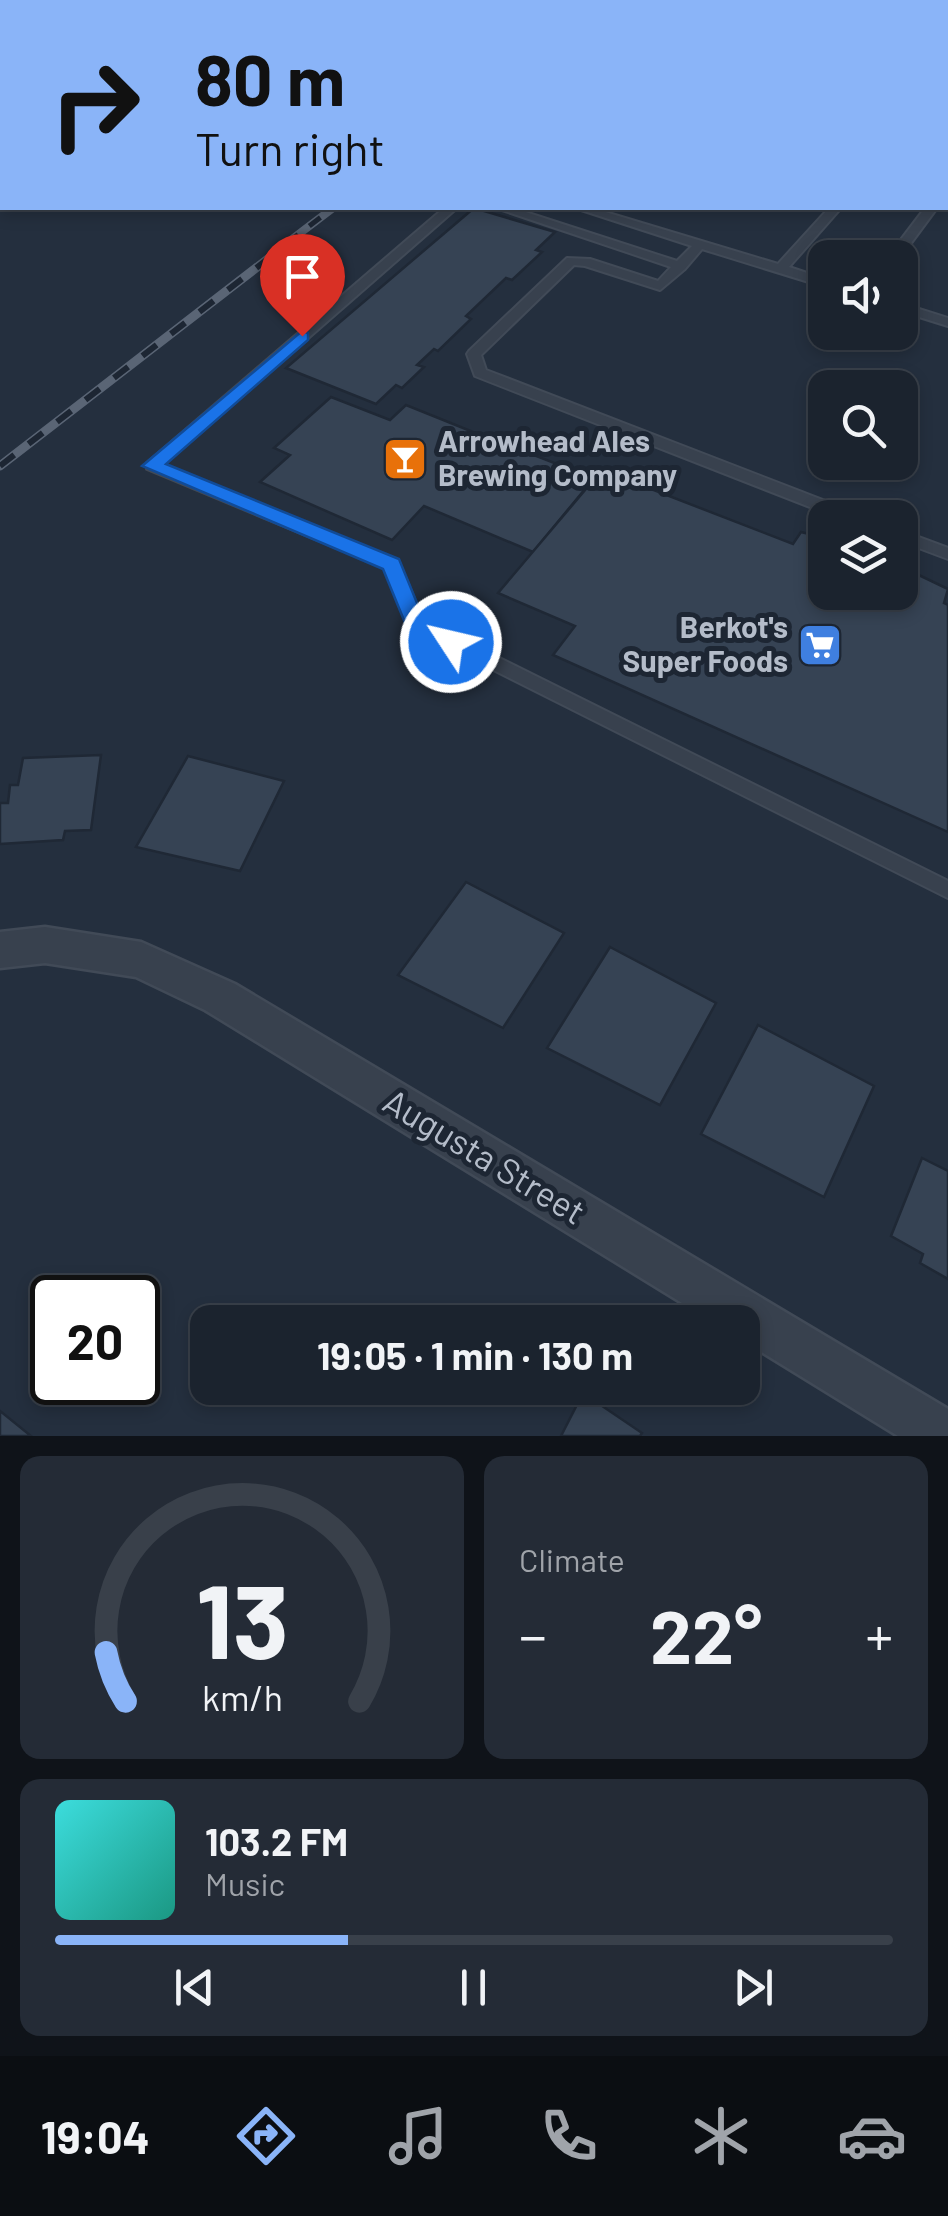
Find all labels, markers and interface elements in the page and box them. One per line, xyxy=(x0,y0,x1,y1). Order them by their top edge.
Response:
text: 80 m xyxy=(195,36,345,120)
icon: right xyxy=(30,40,160,170)
text: Turn right xyxy=(195,121,385,175)
pin xyxy=(260,234,345,337)
map controls xyxy=(808,240,918,610)
button: sound xyxy=(808,240,918,350)
icon: arrive xyxy=(275,249,330,304)
button: search xyxy=(808,370,918,480)
place label: Arrowhead Ales Brewing Company xyxy=(438,422,677,492)
bar icon: Arrowhead Ales Brewing Company xyxy=(382,436,428,482)
button: layers xyxy=(808,500,918,610)
position arrow xyxy=(399,590,503,694)
place label: Berkot's Super Foods xyxy=(622,608,788,678)
supermarket icon: Berkot's Super Foods xyxy=(797,622,843,668)
street label: Augusta Street xyxy=(377,1079,593,1232)
speed limit sign: 20 xyxy=(30,1275,160,1405)
text: 19:05 · 1 min · 130 m xyxy=(317,1332,633,1378)
text: Climate xyxy=(519,1540,625,1578)
text: 13 xyxy=(196,1555,288,1680)
text: 22° xyxy=(650,1589,762,1679)
text: − xyxy=(519,1601,547,1667)
text: + xyxy=(865,1601,893,1667)
text: km/h xyxy=(202,1675,282,1718)
text: 103.2 FM xyxy=(205,1818,348,1864)
text: Music xyxy=(205,1864,285,1902)
icon: previous xyxy=(167,1960,222,2015)
icon: pause xyxy=(446,1960,501,2015)
icon: next xyxy=(726,1960,781,2015)
icon: directions xyxy=(231,2101,301,2171)
icon: music xyxy=(383,2101,453,2171)
icon: phone xyxy=(534,2101,604,2171)
icon: climate xyxy=(686,2101,756,2171)
icon: car xyxy=(837,2101,907,2171)
text: 19:04 xyxy=(41,2109,150,2163)

